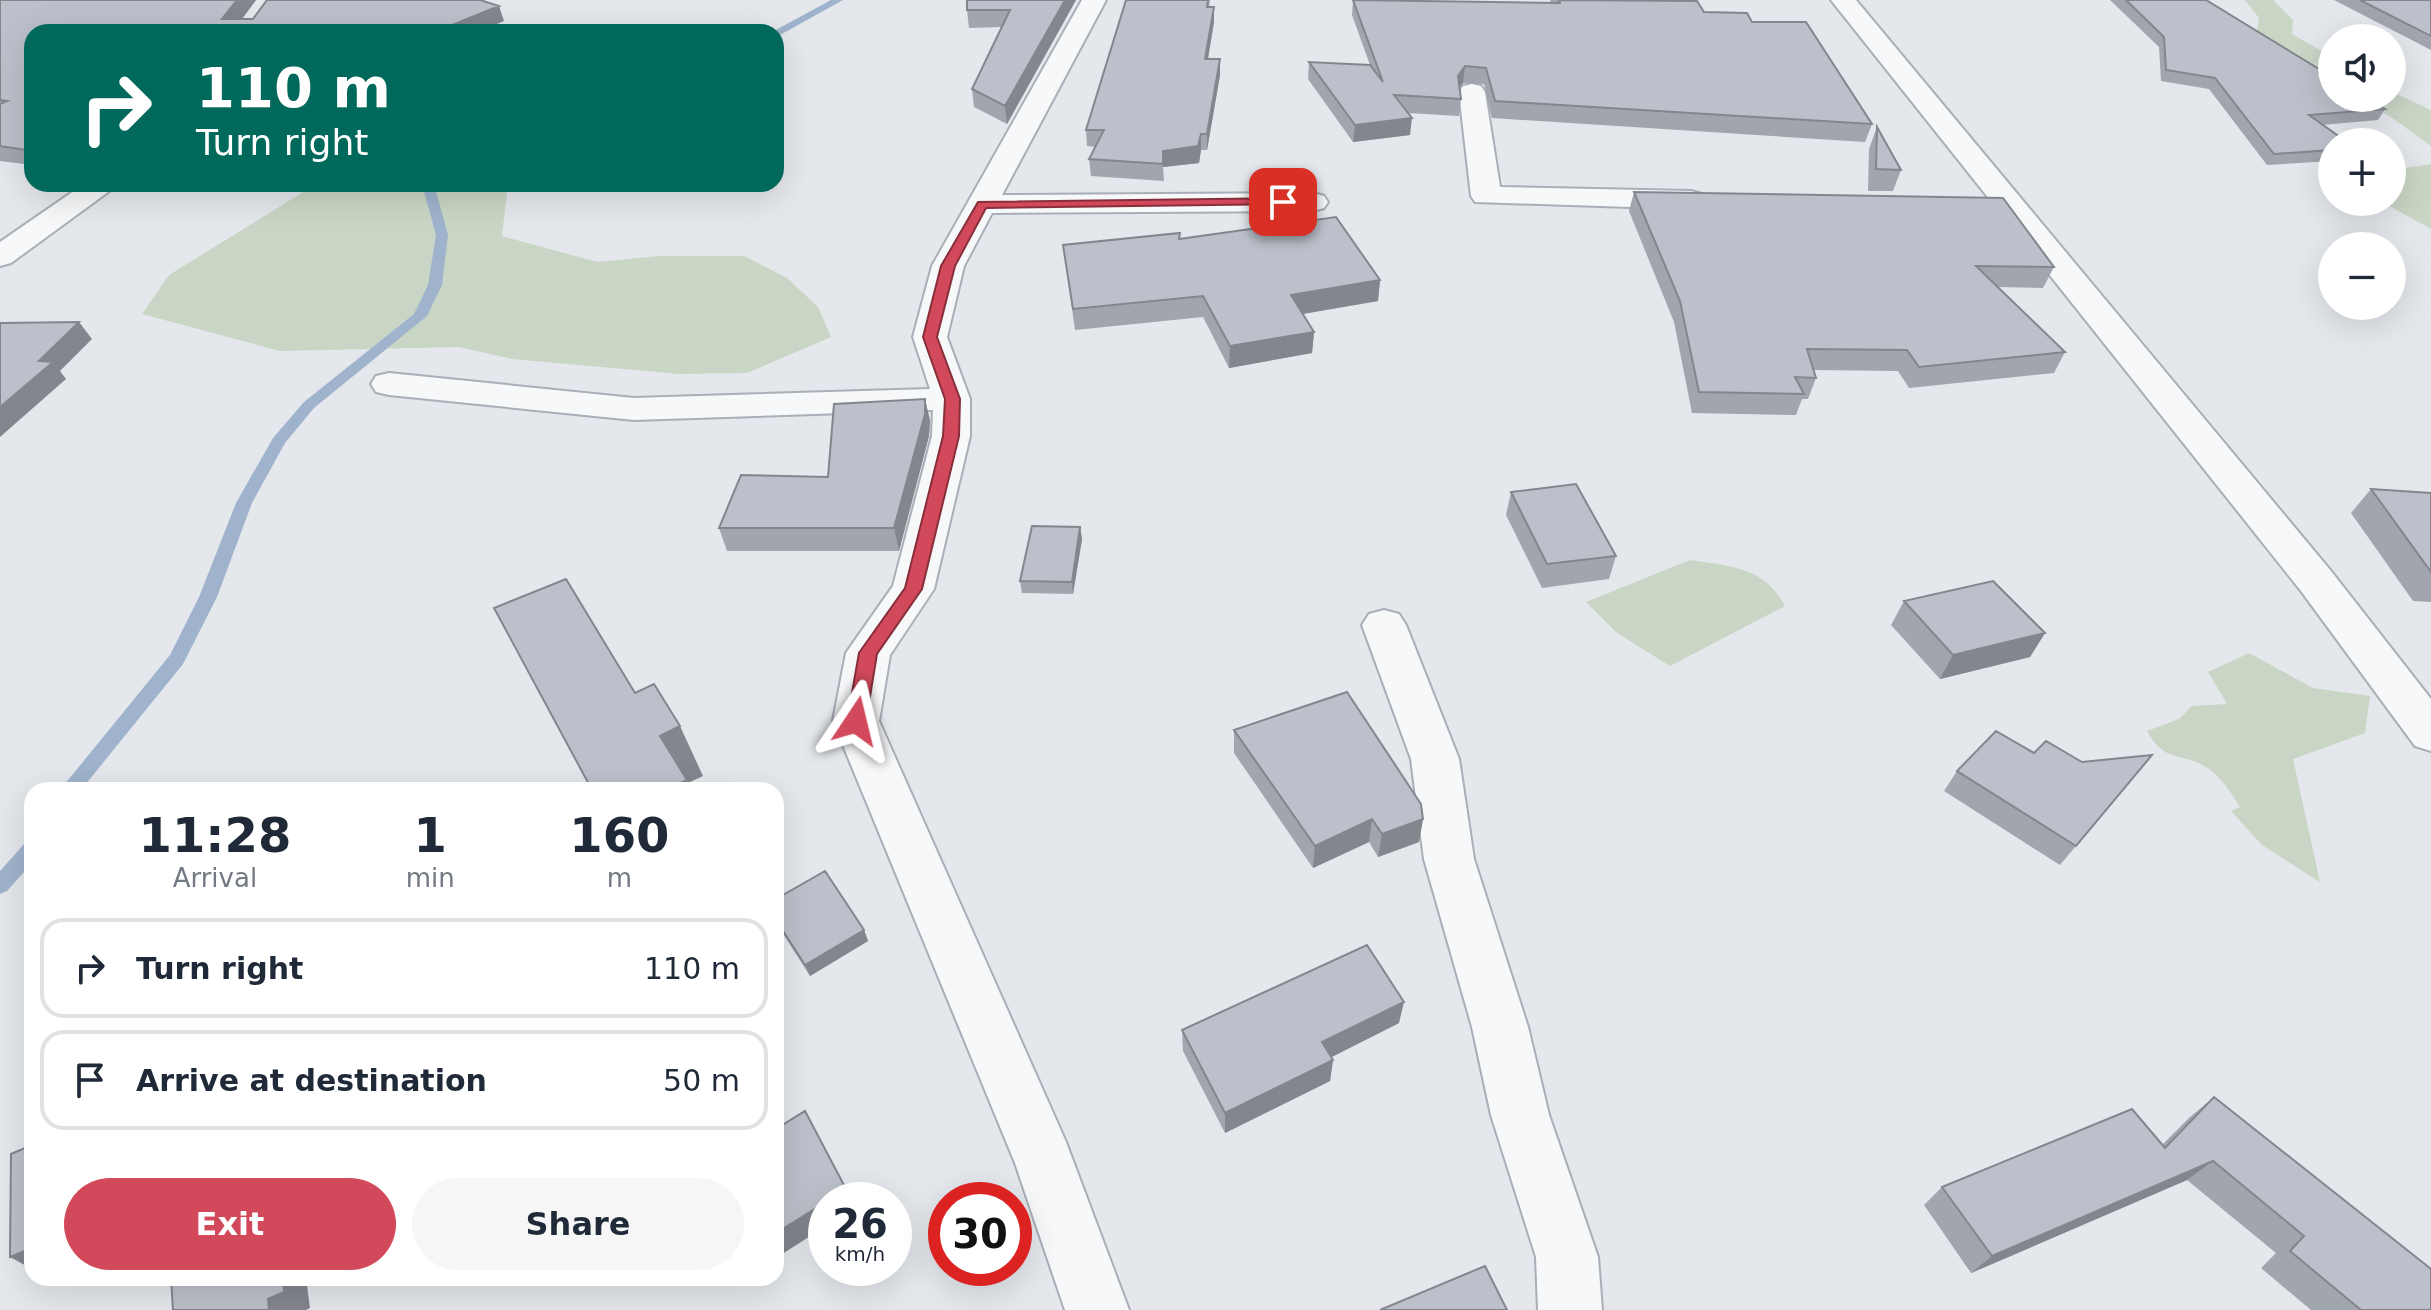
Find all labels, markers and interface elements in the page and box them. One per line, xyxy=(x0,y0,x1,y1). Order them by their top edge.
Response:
map controls xyxy=(2318,24,2406,320)
button: sound xyxy=(2318,24,2406,112)
text: 110 m xyxy=(196,55,391,120)
icon: right xyxy=(64,56,168,160)
text: Turn right xyxy=(196,122,368,163)
button: + xyxy=(2318,128,2406,216)
pin xyxy=(1249,168,1317,236)
icon: arrive xyxy=(1261,180,1305,224)
button: − xyxy=(2318,232,2406,320)
position arrow xyxy=(814,679,898,763)
text: 11:28 xyxy=(138,807,291,863)
text: 1 xyxy=(414,807,447,863)
text: 160 xyxy=(569,807,669,863)
text: Arrival xyxy=(173,863,257,893)
text: min xyxy=(406,863,455,893)
text: m xyxy=(607,863,632,893)
icon: right xyxy=(68,946,112,990)
text: Turn right xyxy=(136,951,303,986)
text: 110 m xyxy=(644,951,740,986)
icon: arrive xyxy=(68,1058,112,1102)
text: Arrive at destination xyxy=(136,1063,487,1098)
text: 50 m xyxy=(663,1063,740,1098)
button: Exit xyxy=(64,1178,396,1270)
button: Share xyxy=(412,1178,744,1270)
speed limit sign: 30 xyxy=(928,1182,1032,1286)
text: 26 xyxy=(832,1201,888,1247)
text: km/h xyxy=(835,1242,885,1266)

